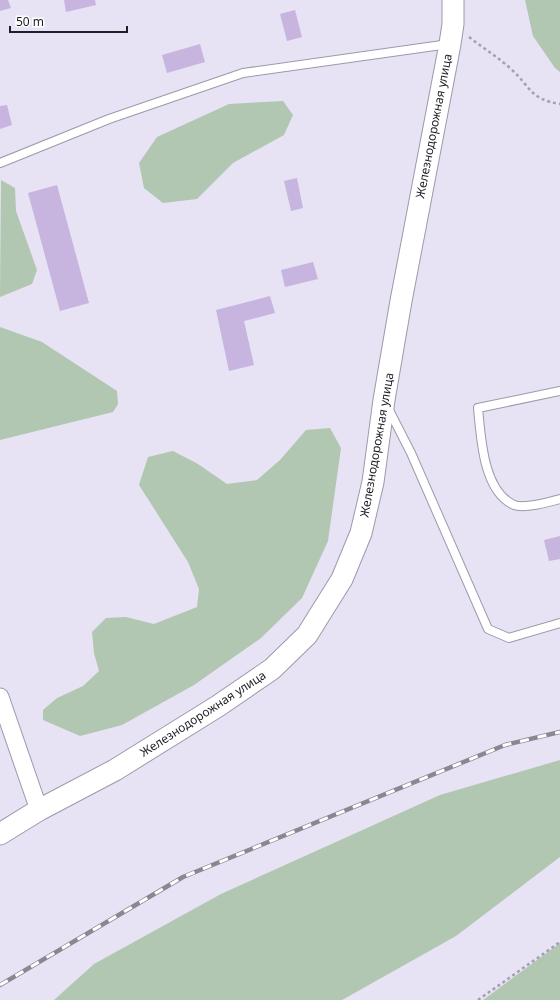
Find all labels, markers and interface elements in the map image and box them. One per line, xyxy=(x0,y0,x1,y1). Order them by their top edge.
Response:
scale bar xyxy=(10,8,127,34)
text: 50 m xyxy=(16,13,44,30)
street label: Железнодорожная улица xyxy=(411,52,456,200)
street label: Железнодорожная улица xyxy=(355,371,398,519)
street label: Железнодорожная улица xyxy=(136,666,269,761)

